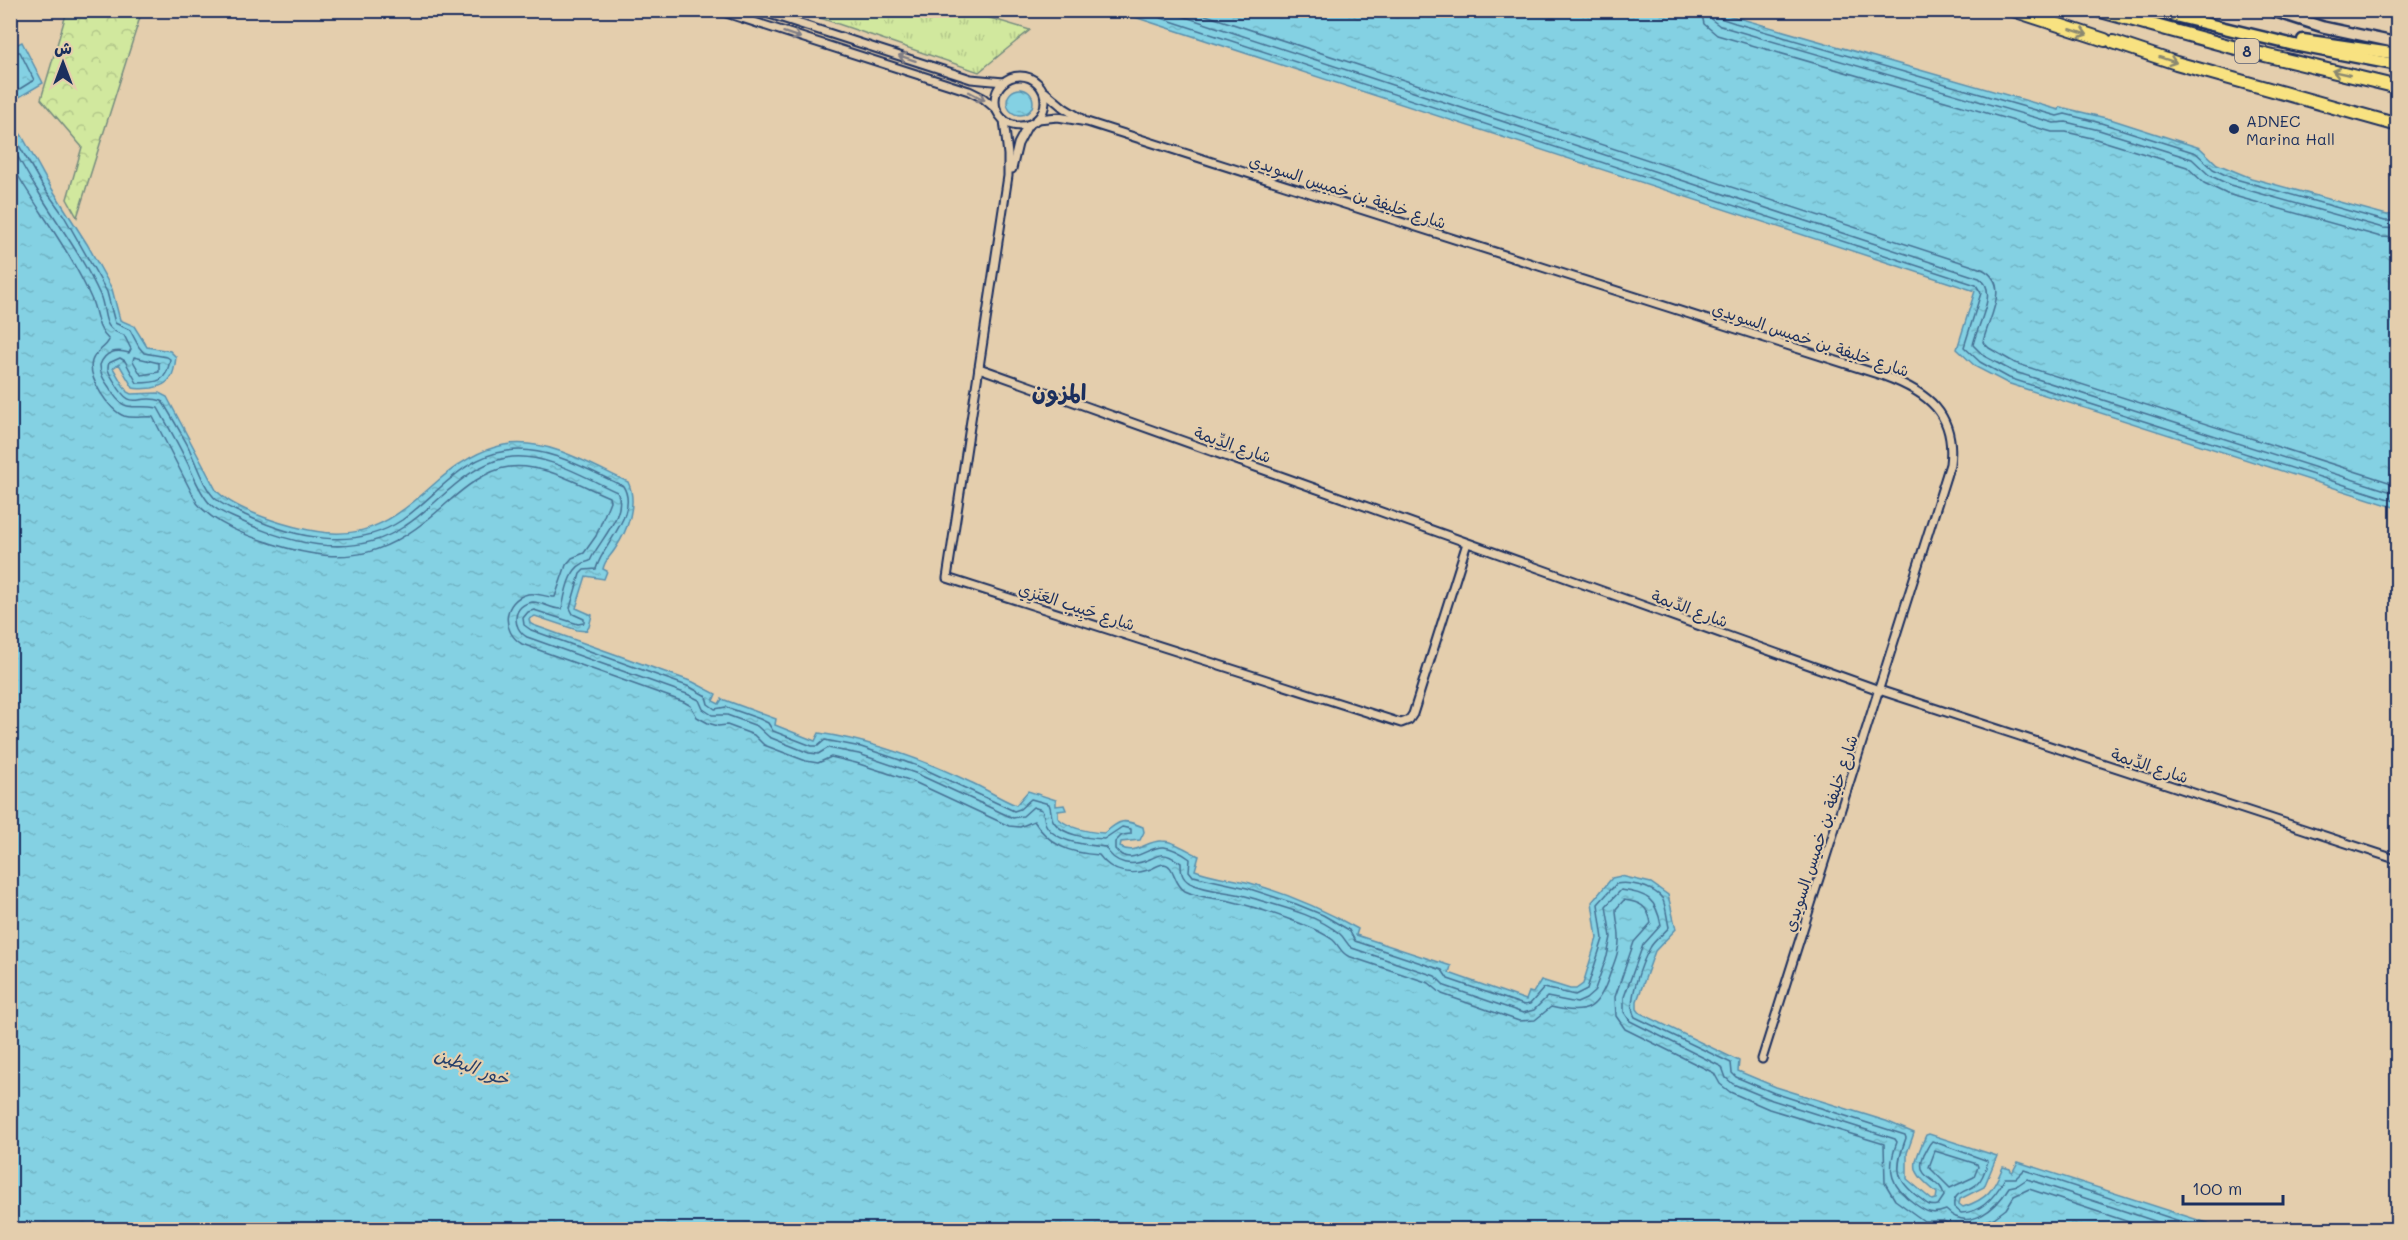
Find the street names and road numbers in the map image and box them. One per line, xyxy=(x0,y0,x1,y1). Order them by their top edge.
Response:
road number: 8 xyxy=(2235,39,2259,63)
street label: شارع خليفة بن خميس السويدي xyxy=(1246,149,1449,235)
street label: شارع خليفة بن خميس السويدي xyxy=(1709,297,1912,383)
street label: شارع الدِّيمة xyxy=(1191,421,1274,469)
street label: شارع حَبِيب العَنَزِي xyxy=(1015,577,1138,638)
street label: شارع الدِّيمة xyxy=(1648,584,1731,633)
street label: شارع خليفة بن خميس السويدي xyxy=(1778,732,1864,935)
street label: شارع الدِّيمة xyxy=(2108,743,2191,789)

